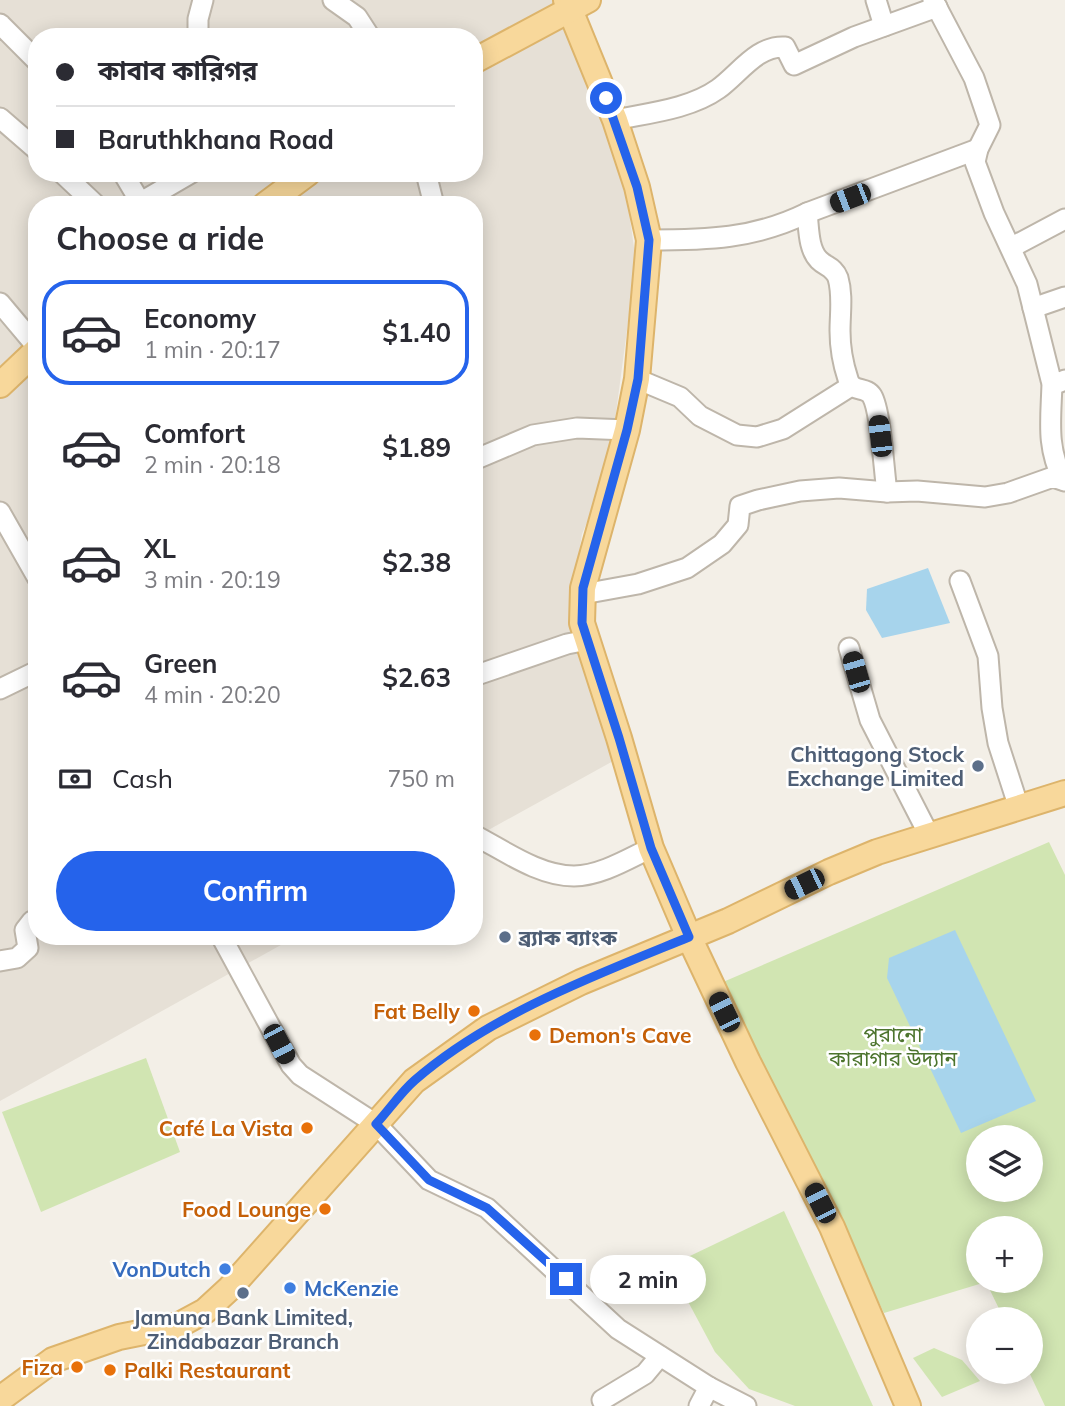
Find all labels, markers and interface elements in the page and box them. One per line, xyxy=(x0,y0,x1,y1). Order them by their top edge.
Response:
text: কাবাব কারিগর xyxy=(98,54,257,87)
route start xyxy=(590,82,622,114)
text: Baruthkhana Road xyxy=(98,123,334,156)
car xyxy=(827,181,874,215)
text: Choose a ride xyxy=(56,218,264,258)
icon: car xyxy=(60,301,123,364)
text: Economy xyxy=(144,302,256,335)
text: $1.40 xyxy=(382,316,451,349)
text: 1 min · 20:17 xyxy=(144,335,281,364)
car xyxy=(868,414,893,458)
icon: car xyxy=(60,416,123,479)
text: Comfort xyxy=(144,417,245,450)
text: $1.89 xyxy=(382,431,451,464)
text: 2 min · 20:18 xyxy=(144,450,281,479)
icon: car xyxy=(60,531,123,594)
text: XL xyxy=(144,532,176,565)
text: $2.38 xyxy=(382,546,451,579)
text: 3 min · 20:19 xyxy=(144,565,281,594)
icon: car xyxy=(60,646,123,709)
text: Green xyxy=(144,647,217,680)
car xyxy=(841,649,872,695)
text: $2.63 xyxy=(382,661,451,694)
text: 4 min · 20:20 xyxy=(144,680,281,709)
place label: Chittagong Stock Exchange Limited xyxy=(787,741,964,791)
marker: Chittagong Stock Exchange Limited xyxy=(970,758,986,774)
icon: cash xyxy=(56,760,94,798)
text: Cash xyxy=(112,762,173,795)
text: 750 m xyxy=(387,764,455,793)
button: Confirm xyxy=(56,851,455,931)
car xyxy=(781,865,828,903)
place label: ব্র্যাক ব্যাংক xyxy=(518,924,618,950)
marker: ব্র্যাক ব্যাংক xyxy=(497,929,513,945)
car xyxy=(706,989,743,1035)
place label: Fat Belly xyxy=(373,998,461,1024)
marker: Fat Belly xyxy=(466,1003,482,1019)
car xyxy=(260,1021,299,1067)
park label: পুরানো কারাগার উদ্যান xyxy=(828,1021,957,1071)
place label: Demon's Cave xyxy=(549,1022,692,1048)
marker: Demon's Cave xyxy=(527,1027,543,1043)
place label: Café La Vista xyxy=(159,1115,293,1141)
marker: Café La Vista xyxy=(299,1120,315,1136)
map controls xyxy=(966,1125,1043,1384)
button: layers xyxy=(966,1125,1043,1202)
car xyxy=(802,1180,839,1226)
place label: Food Lounge xyxy=(182,1196,311,1222)
marker: Food Lounge xyxy=(317,1201,333,1217)
button: + xyxy=(966,1216,1043,1293)
callout: 2 min xyxy=(590,1254,706,1304)
place label: VonDutch xyxy=(111,1256,211,1282)
marker: VonDutch xyxy=(217,1261,233,1277)
route end xyxy=(550,1263,582,1295)
text: 2 min xyxy=(618,1265,678,1294)
place label: McKenzie xyxy=(304,1275,399,1301)
marker: McKenzie xyxy=(282,1280,298,1296)
marker: Jamuna Bank Limited, Zindabazar Branch xyxy=(235,1285,251,1301)
place label: Jamuna Bank Limited, Zindabazar Branch xyxy=(133,1304,353,1354)
button: − xyxy=(966,1307,1043,1384)
place label: Fiza xyxy=(22,1354,63,1380)
place label: Palki Restaurant xyxy=(124,1357,291,1383)
marker: Fiza xyxy=(69,1359,85,1375)
marker: Palki Restaurant xyxy=(102,1362,118,1378)

